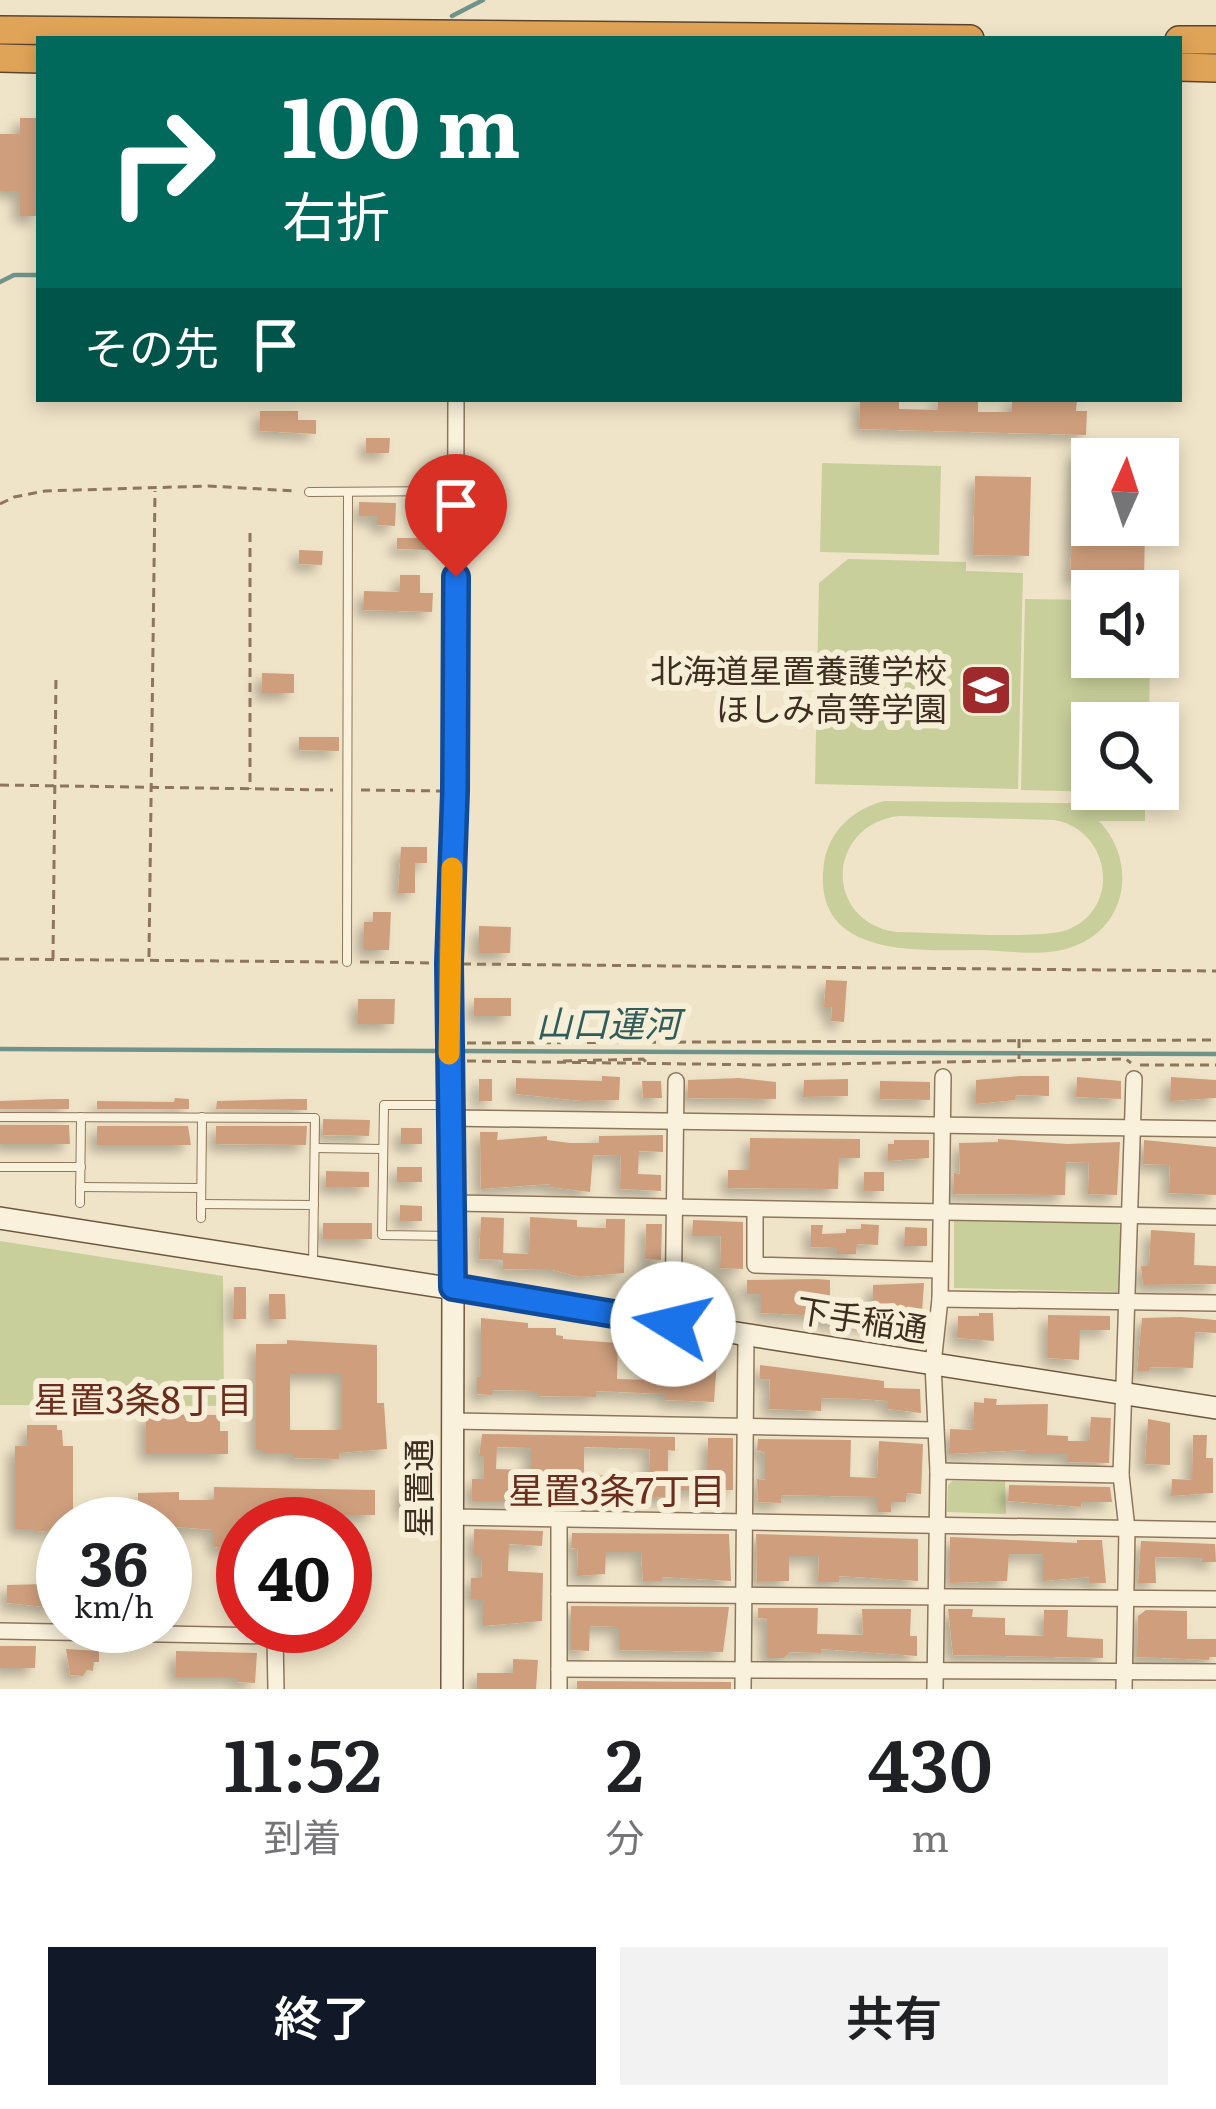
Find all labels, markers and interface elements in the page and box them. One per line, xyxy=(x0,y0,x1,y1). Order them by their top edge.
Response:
text: 100 m xyxy=(282,59,521,184)
icon: right xyxy=(84,84,240,240)
text: 右折 xyxy=(282,173,390,254)
text: その先 xyxy=(84,312,219,379)
icon: arrive xyxy=(243,312,309,378)
north arrow xyxy=(1071,438,1179,546)
map controls xyxy=(1071,438,1179,810)
pin xyxy=(405,454,507,577)
icon: arrive xyxy=(423,472,489,538)
button: sound xyxy=(1071,570,1179,678)
place label: 北海道星置養護学校 ほしみ高等学園 xyxy=(650,644,947,731)
school or university icon: 北海道星置養護学校 ほしみ高等学園 xyxy=(958,662,1014,718)
button: search xyxy=(1071,702,1179,810)
water label: 山口運河 xyxy=(536,995,686,1048)
position arrow xyxy=(610,1261,736,1387)
street label: 下手稲通 xyxy=(793,1283,931,1352)
district label: 星置3条8丁目 xyxy=(33,1371,253,1424)
street label: 星置通 xyxy=(392,1439,441,1538)
district label: 星置3条7丁目 xyxy=(508,1462,726,1515)
speed limit sign: 40 xyxy=(216,1497,372,1653)
text: 36 xyxy=(80,1515,148,1604)
text: km/h xyxy=(74,1583,154,1627)
text: 11:52 xyxy=(224,1707,382,1814)
text: 2 xyxy=(606,1707,644,1814)
text: 430 xyxy=(868,1707,992,1814)
text: 到着 xyxy=(264,1806,342,1864)
text: 分 xyxy=(605,1806,644,1864)
text: m xyxy=(911,1806,949,1864)
button: 終了 xyxy=(48,1947,596,2085)
button: 共有 xyxy=(620,1947,1168,2085)

